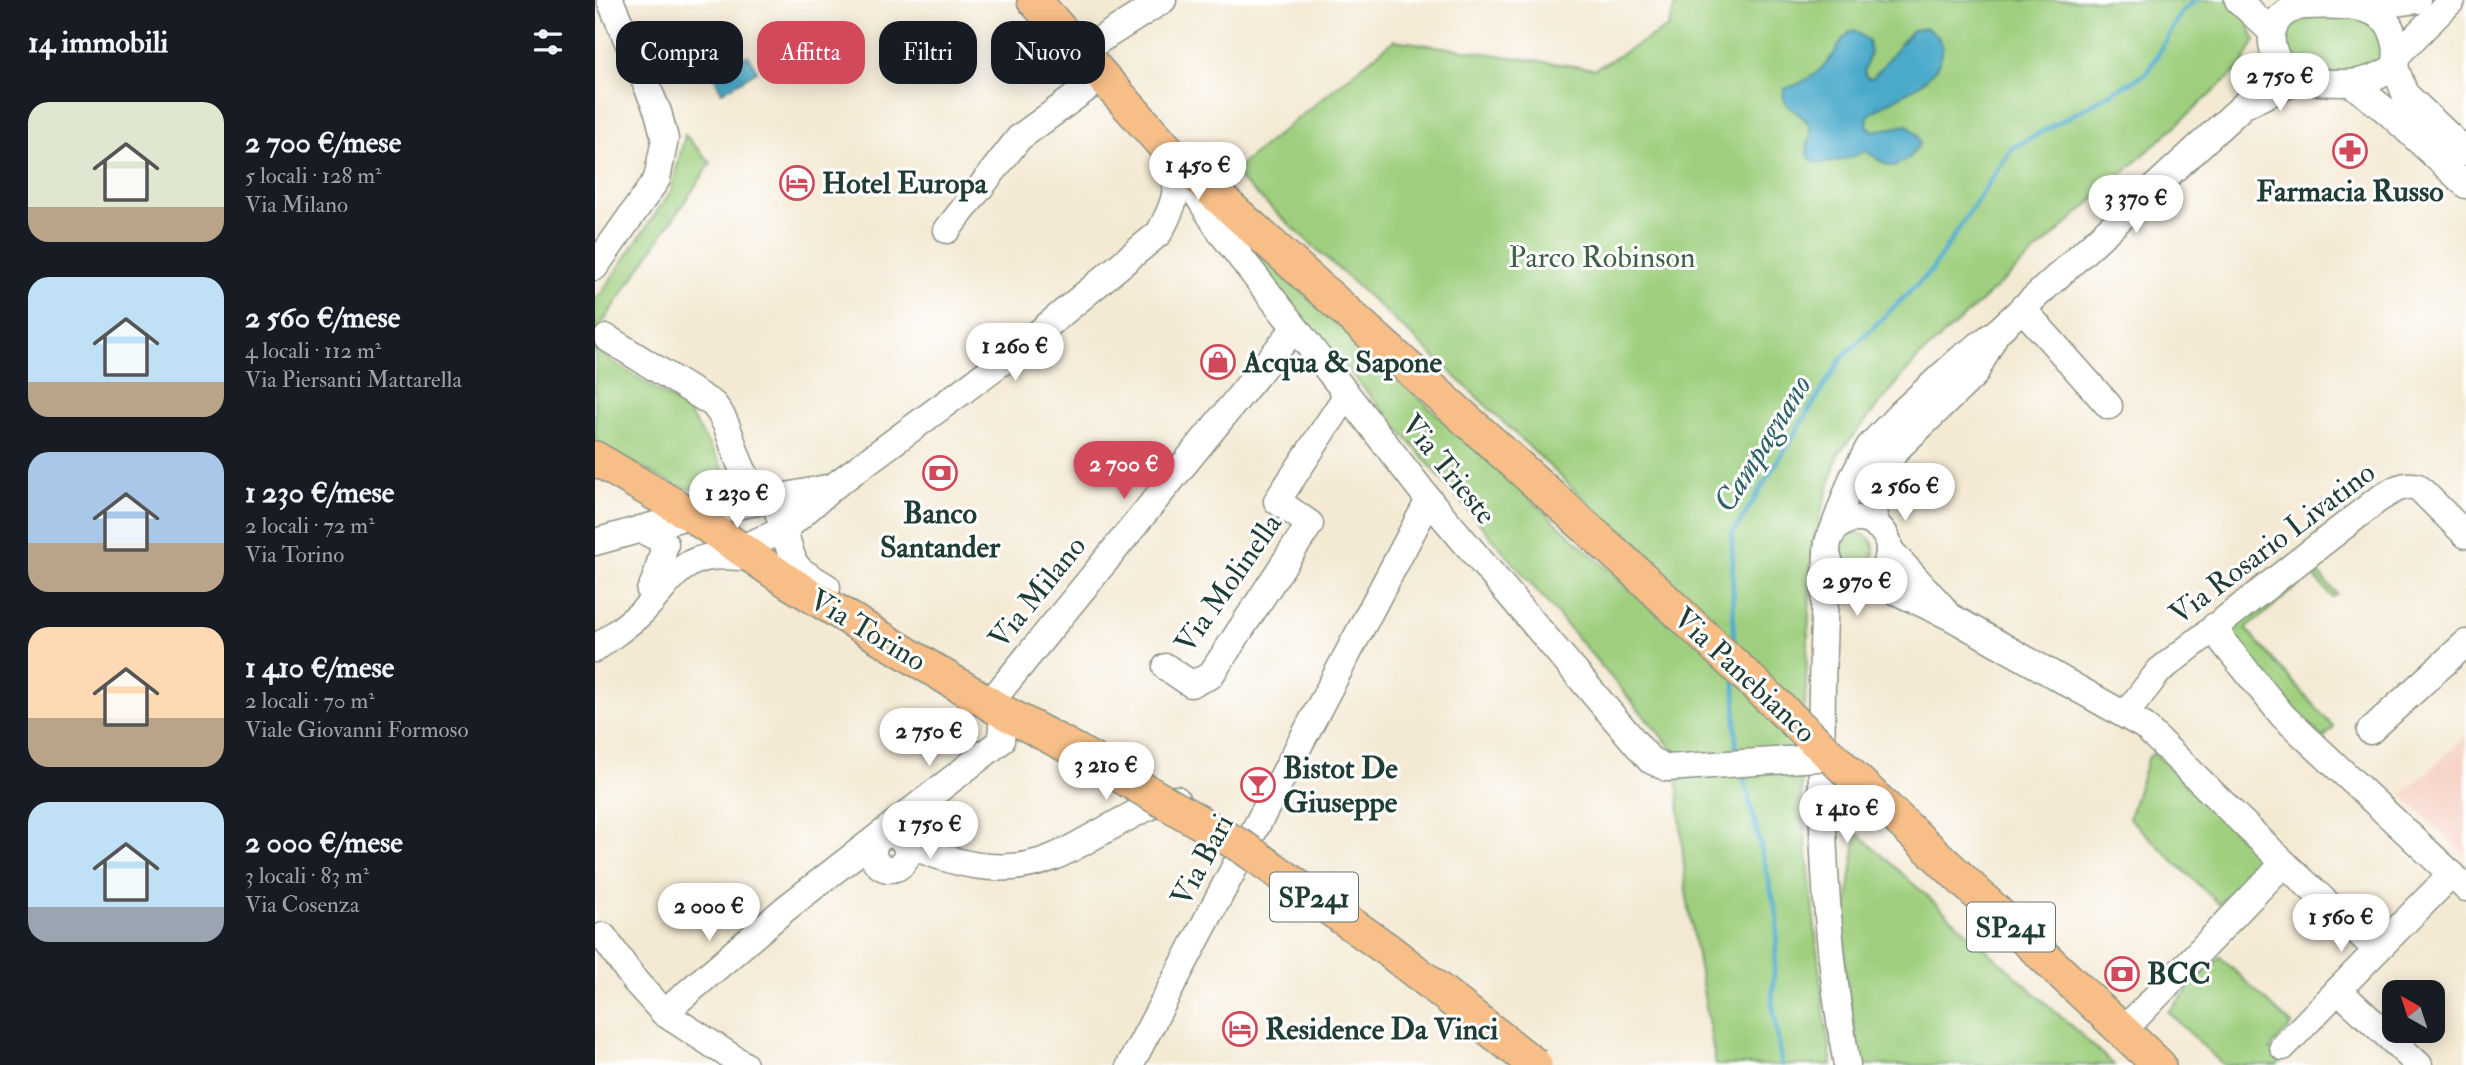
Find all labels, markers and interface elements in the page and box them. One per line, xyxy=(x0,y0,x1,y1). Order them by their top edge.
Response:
chip: Compra xyxy=(616,21,743,84)
chip: Affitta xyxy=(757,21,865,84)
chip: Filtri xyxy=(879,21,977,84)
chip: Nuovo xyxy=(991,21,1105,84)
icon: filters xyxy=(529,23,567,61)
text: 14 immobili xyxy=(28,24,168,61)
pin: 2 750 € xyxy=(2215,54,2345,113)
text: 2 750 € xyxy=(2246,61,2314,90)
text: 2 700 €/mese xyxy=(245,124,401,161)
icon: home xyxy=(84,130,168,214)
pharmacy icon: Farmacia Russo xyxy=(2331,132,2369,170)
pin: 1 450 € xyxy=(1133,142,1263,202)
text: 1 450 € xyxy=(1165,150,1231,179)
text: 5 locali · 128 m² xyxy=(245,161,382,190)
hotel icon: Hotel Europa xyxy=(778,164,816,202)
place label: Hotel Europa xyxy=(822,165,989,202)
place label: Farmacia Russo xyxy=(2256,173,2444,210)
pin: 3 370 € xyxy=(2071,176,2201,235)
text: 3 370 € xyxy=(2104,183,2168,212)
text: Via Milano xyxy=(245,190,348,219)
park label: Parco Robinson xyxy=(1509,239,1695,276)
text: 2 560 €/mese xyxy=(245,299,400,336)
icon: home xyxy=(84,305,168,389)
pin: 1 260 € xyxy=(950,324,1080,383)
text: 1 260 € xyxy=(982,331,1048,360)
text: 4 locali · 112 m² xyxy=(245,336,381,365)
shop icon: Acqua & Sapone xyxy=(1199,343,1237,381)
place label: Acqua & Sapone xyxy=(1241,344,1442,381)
text: Via Piersanti Mattarella xyxy=(245,365,462,394)
water label: Campagnano xyxy=(1705,367,1821,520)
street label: Via Trieste xyxy=(1393,407,1504,532)
pin: 2 700 € xyxy=(1059,442,1189,501)
text: 2 700 € xyxy=(1090,449,1158,478)
bank icon: Banco Santander xyxy=(921,454,959,492)
street label: Via Rosario Livatino xyxy=(2162,454,2382,633)
pin: 2 560 € xyxy=(1840,463,1970,523)
pin: 1 230 € xyxy=(672,470,802,530)
text: 2 560 € xyxy=(1871,471,1939,500)
text: 1 230 €/mese xyxy=(245,474,394,511)
text: 1 230 € xyxy=(705,478,769,507)
icon: home xyxy=(84,480,168,564)
place label: Banco Santander xyxy=(880,495,1001,566)
street label: Via Molinella xyxy=(1167,506,1290,660)
text: 2 locali · 72 m² xyxy=(245,511,375,540)
street label: Via Milano xyxy=(981,528,1094,656)
text: Via Torino xyxy=(245,540,344,569)
pin: 2 970 € xyxy=(1792,558,1922,618)
text: 2 970 € xyxy=(1823,566,1891,595)
street label: Via Torino xyxy=(803,581,933,680)
street label: Via Panebianco xyxy=(1666,600,1824,751)
text: 1 410 €/mese xyxy=(245,649,394,686)
icon: home xyxy=(84,655,168,739)
text: 2 locali · 70 m² xyxy=(245,686,375,715)
pin: 2 750 € xyxy=(864,708,994,768)
text: Viale Giovanni Formoso xyxy=(245,715,468,744)
text: 2 750 € xyxy=(895,716,963,745)
pin: 3 210 € xyxy=(1041,742,1171,802)
text: 3 210 € xyxy=(1074,750,1138,779)
place label: Bistot De Giuseppe xyxy=(1283,750,1398,821)
bar icon: Bistot De Giuseppe xyxy=(1239,766,1277,804)
pin: 1 410 € xyxy=(1782,786,1912,845)
text: 1 410 € xyxy=(1815,793,1879,822)
pin: 1 750 € xyxy=(865,802,995,861)
street label: Via Bari xyxy=(1163,808,1242,913)
text: 1 750 € xyxy=(898,809,962,838)
text: 2 000 €/mese xyxy=(245,824,403,861)
icon: home xyxy=(84,830,168,914)
text: 3 locali · 83 m² xyxy=(245,861,369,890)
road number: SP241 xyxy=(1270,872,1358,922)
pin: 2 000 € xyxy=(644,884,774,943)
text: Via Cosenza xyxy=(245,890,359,919)
text: 2 000 € xyxy=(674,891,744,920)
pin: 1 560 € xyxy=(2276,894,2406,954)
road number: SP241 xyxy=(1967,902,2055,951)
text: 1 560 € xyxy=(2309,902,2373,931)
bank icon: BCC xyxy=(2103,955,2141,993)
place label: BCC xyxy=(2147,956,2211,993)
north arrow xyxy=(2382,980,2445,1043)
map controls xyxy=(2382,980,2445,1043)
hotel icon: Residence Da Vinci xyxy=(1221,1010,1259,1048)
place label: Residence Da Vinci xyxy=(1265,1011,1498,1048)

